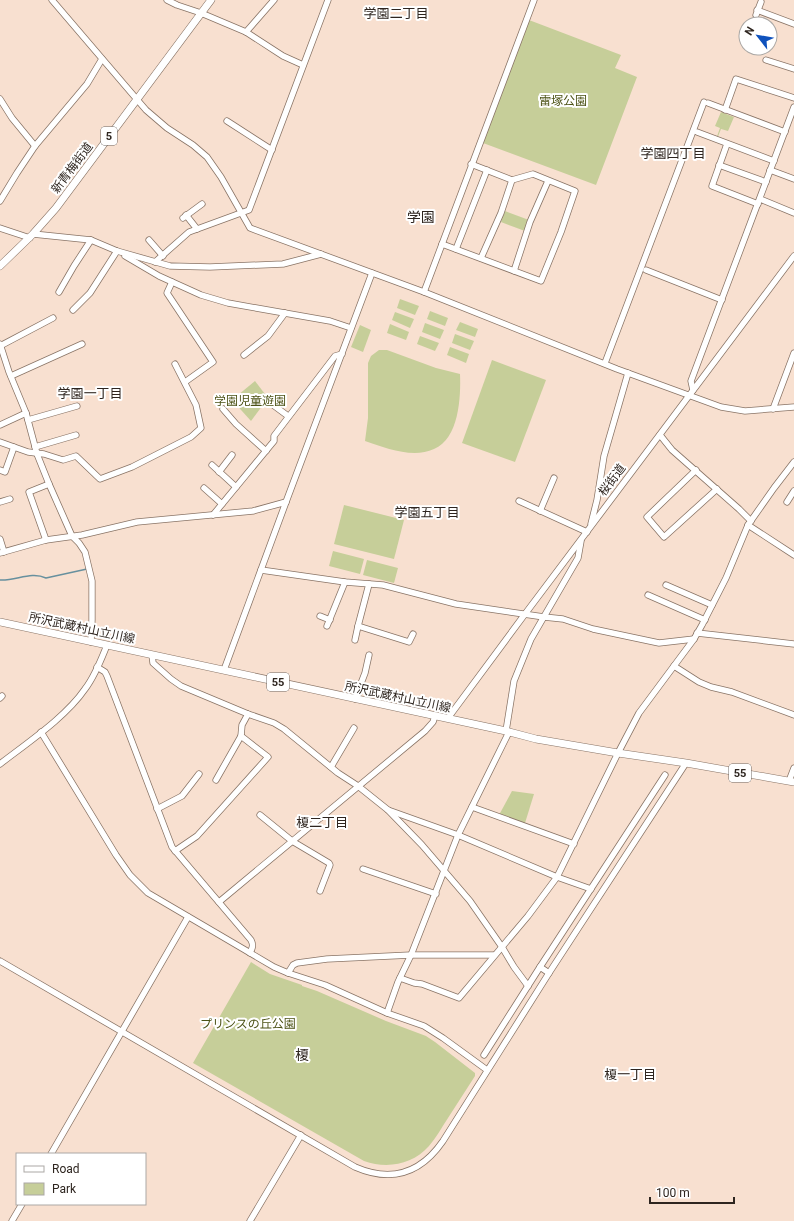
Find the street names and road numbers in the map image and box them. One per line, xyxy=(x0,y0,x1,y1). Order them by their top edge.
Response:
road number: 5 xyxy=(101,127,117,145)
street label: 新青梅街道 xyxy=(48,140,96,196)
street label: 桜街道 xyxy=(596,461,628,499)
street label: 所沢武蔵村山立川線 xyxy=(28,610,136,646)
road number: 55 xyxy=(267,673,289,691)
street label: 所沢武蔵村山立川線 xyxy=(344,679,452,715)
road number: 55 xyxy=(729,764,751,782)

